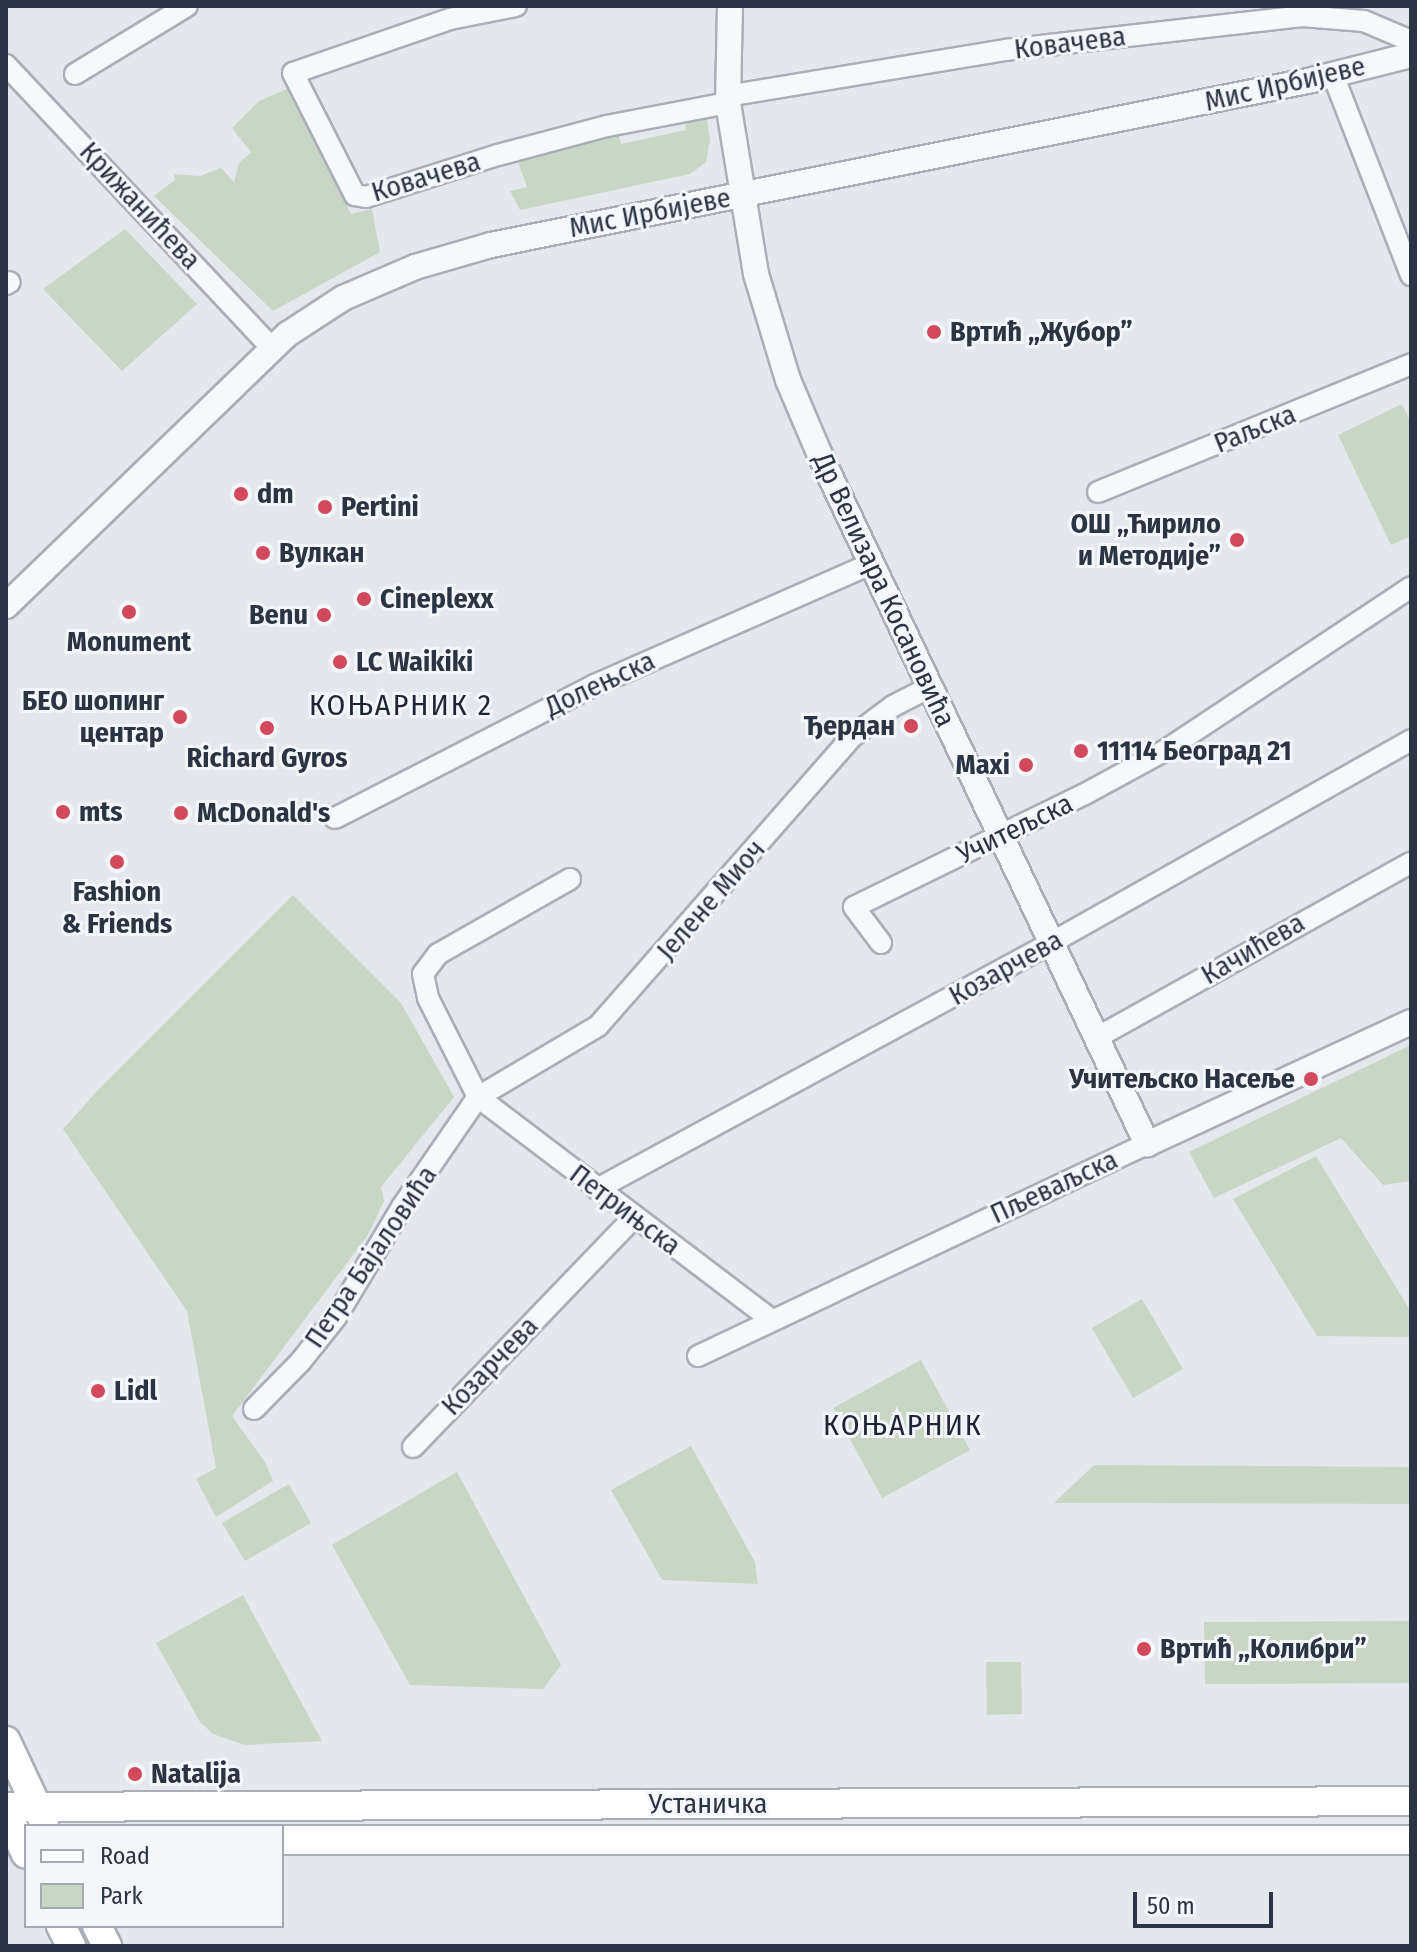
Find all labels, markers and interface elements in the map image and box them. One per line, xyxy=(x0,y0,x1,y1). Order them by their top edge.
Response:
street label: Ковачева xyxy=(1012,20,1128,66)
street label: Мис Ирбијеве xyxy=(1201,49,1369,119)
street label: Крижанићева xyxy=(72,135,208,277)
street label: Ковачева xyxy=(368,145,484,209)
street label: Мис Ирбијеве xyxy=(566,181,734,245)
place label: Вртић „Жубор” xyxy=(950,315,1133,349)
marker: Вртић „Жубор” xyxy=(925,323,943,341)
street label: Раљска xyxy=(1209,397,1301,461)
street label: Др Велизара Косановића xyxy=(806,448,962,732)
place label: dm xyxy=(257,477,294,511)
marker: dm xyxy=(232,485,250,503)
place label: Pertini xyxy=(341,490,419,524)
marker: Pertini xyxy=(316,498,334,516)
place label: ОШ „Ћирило и Методије” xyxy=(1070,507,1221,573)
marker: ОШ „Ћирило и Методије” xyxy=(1228,531,1246,549)
place label: Вулкан xyxy=(279,536,364,570)
marker: Вулкан xyxy=(254,544,272,562)
place label: Cineplexx xyxy=(380,582,494,616)
marker: Cineplexx xyxy=(355,590,373,608)
place label: Benu xyxy=(249,598,308,632)
marker: Monument xyxy=(120,603,138,621)
marker: Benu xyxy=(315,606,333,624)
place label: Monument xyxy=(67,625,191,659)
street label: Долењска xyxy=(540,644,660,724)
place label: LC Waikiki xyxy=(356,645,473,679)
marker: LC Waikiki xyxy=(331,653,349,671)
place label: БЕО шопинг центар xyxy=(22,684,164,750)
district label: КОЊАРНИК 2 xyxy=(309,687,493,723)
marker: БЕО шопинг центар xyxy=(171,708,189,726)
place label: Ђердан xyxy=(804,709,895,743)
marker: Ђердан xyxy=(902,717,920,735)
marker: Richard Gyros xyxy=(258,719,276,737)
place label: 11114 Београд 21 xyxy=(1097,734,1292,768)
place label: Richard Gyros xyxy=(187,741,347,775)
marker: 11114 Београд 21 xyxy=(1072,742,1090,760)
place label: Maxi xyxy=(956,748,1010,782)
marker: Maxi xyxy=(1017,756,1035,774)
street label: Учитељска xyxy=(952,787,1078,871)
place label: mts xyxy=(79,795,122,829)
place label: McDonald's xyxy=(197,796,330,830)
marker: mts xyxy=(54,803,72,821)
marker: McDonald's xyxy=(172,804,190,822)
street label: Јелене Миоч xyxy=(650,833,772,967)
marker: Fashion & Friends xyxy=(108,853,126,871)
place label: Fashion & Friends xyxy=(62,875,172,941)
street label: Качићева xyxy=(1195,906,1311,992)
street label: Козарчева xyxy=(943,923,1069,1013)
place label: Учитељско Насеље xyxy=(1069,1062,1295,1096)
marker: Учитељско Насеље xyxy=(1302,1070,1320,1088)
street label: Пљеваљска xyxy=(985,1143,1123,1231)
street label: Петрињска xyxy=(563,1157,687,1263)
street label: Петра Бајаловића xyxy=(298,1160,444,1354)
street label: Козарчева xyxy=(435,1310,545,1422)
place label: Lidl xyxy=(114,1374,157,1408)
marker: Lidl xyxy=(89,1382,107,1400)
district label: КОЊАРНИК xyxy=(823,1407,983,1443)
place label: Вртић „Колибри” xyxy=(1160,1632,1367,1666)
marker: Вртић „Колибри” xyxy=(1135,1640,1153,1658)
place label: Natalija xyxy=(151,1757,241,1791)
marker: Natalija xyxy=(126,1765,144,1783)
street label: Устаничка xyxy=(649,1787,767,1821)
legend xyxy=(24,1824,284,1928)
text: Road xyxy=(100,1842,150,1870)
scale bar xyxy=(1137,1876,1277,1926)
text: Park xyxy=(100,1882,143,1910)
text: 50 m xyxy=(1147,1892,1195,1920)

